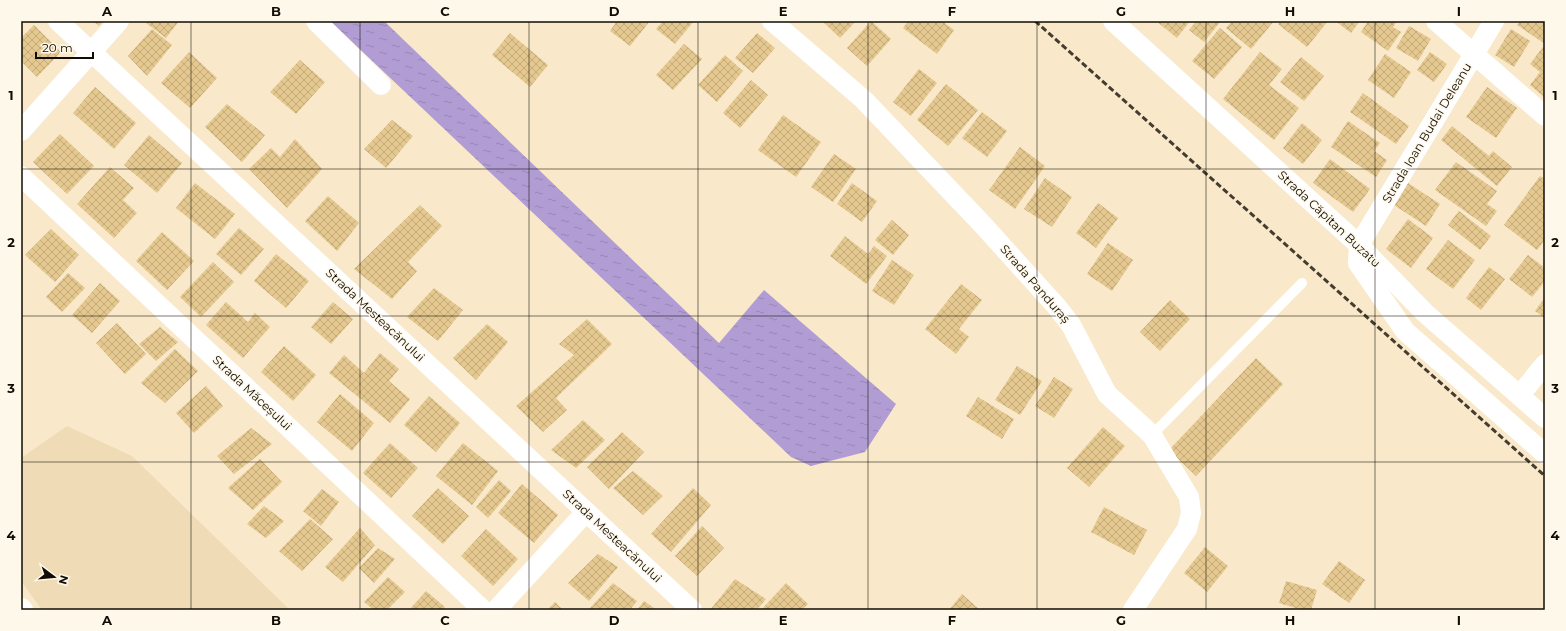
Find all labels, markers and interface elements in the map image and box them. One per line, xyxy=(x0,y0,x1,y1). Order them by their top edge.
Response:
text: A xyxy=(101,3,113,19)
text: B xyxy=(271,3,281,19)
text: C xyxy=(440,3,450,19)
text: D xyxy=(609,3,620,19)
text: E xyxy=(779,3,788,19)
text: F xyxy=(948,3,956,19)
text: G xyxy=(1116,3,1126,19)
text: H xyxy=(1285,3,1295,19)
text: I xyxy=(1457,3,1461,19)
scale bar xyxy=(36,34,93,60)
text: 20 m xyxy=(42,40,73,55)
street label: Strada Ioan Budai Deleanu xyxy=(1379,60,1474,206)
text: 1 xyxy=(8,87,14,103)
text: 1 xyxy=(1552,87,1558,103)
street label: Strada Căpitan Buzatu xyxy=(1275,167,1384,270)
text: 2 xyxy=(7,234,15,250)
text: 2 xyxy=(1551,234,1559,250)
street label: Strada Panduraș xyxy=(997,241,1074,326)
street label: Strada Mesteacănului xyxy=(323,265,428,364)
street label: Strada Măceșului xyxy=(210,352,295,433)
text: 3 xyxy=(6,380,15,396)
text: 3 xyxy=(1550,380,1559,396)
street label: Strada Mesteacănului xyxy=(560,486,665,585)
text: 4 xyxy=(7,527,16,543)
text: 4 xyxy=(1551,527,1560,543)
north arrow xyxy=(34,557,74,597)
text: N xyxy=(56,574,72,586)
text: A xyxy=(101,612,113,628)
text: B xyxy=(271,612,281,628)
text: C xyxy=(440,612,450,628)
text: D xyxy=(609,612,620,628)
text: E xyxy=(779,612,788,628)
text: F xyxy=(948,612,956,628)
text: G xyxy=(1116,612,1126,628)
text: H xyxy=(1285,612,1295,628)
text: I xyxy=(1457,612,1461,628)

